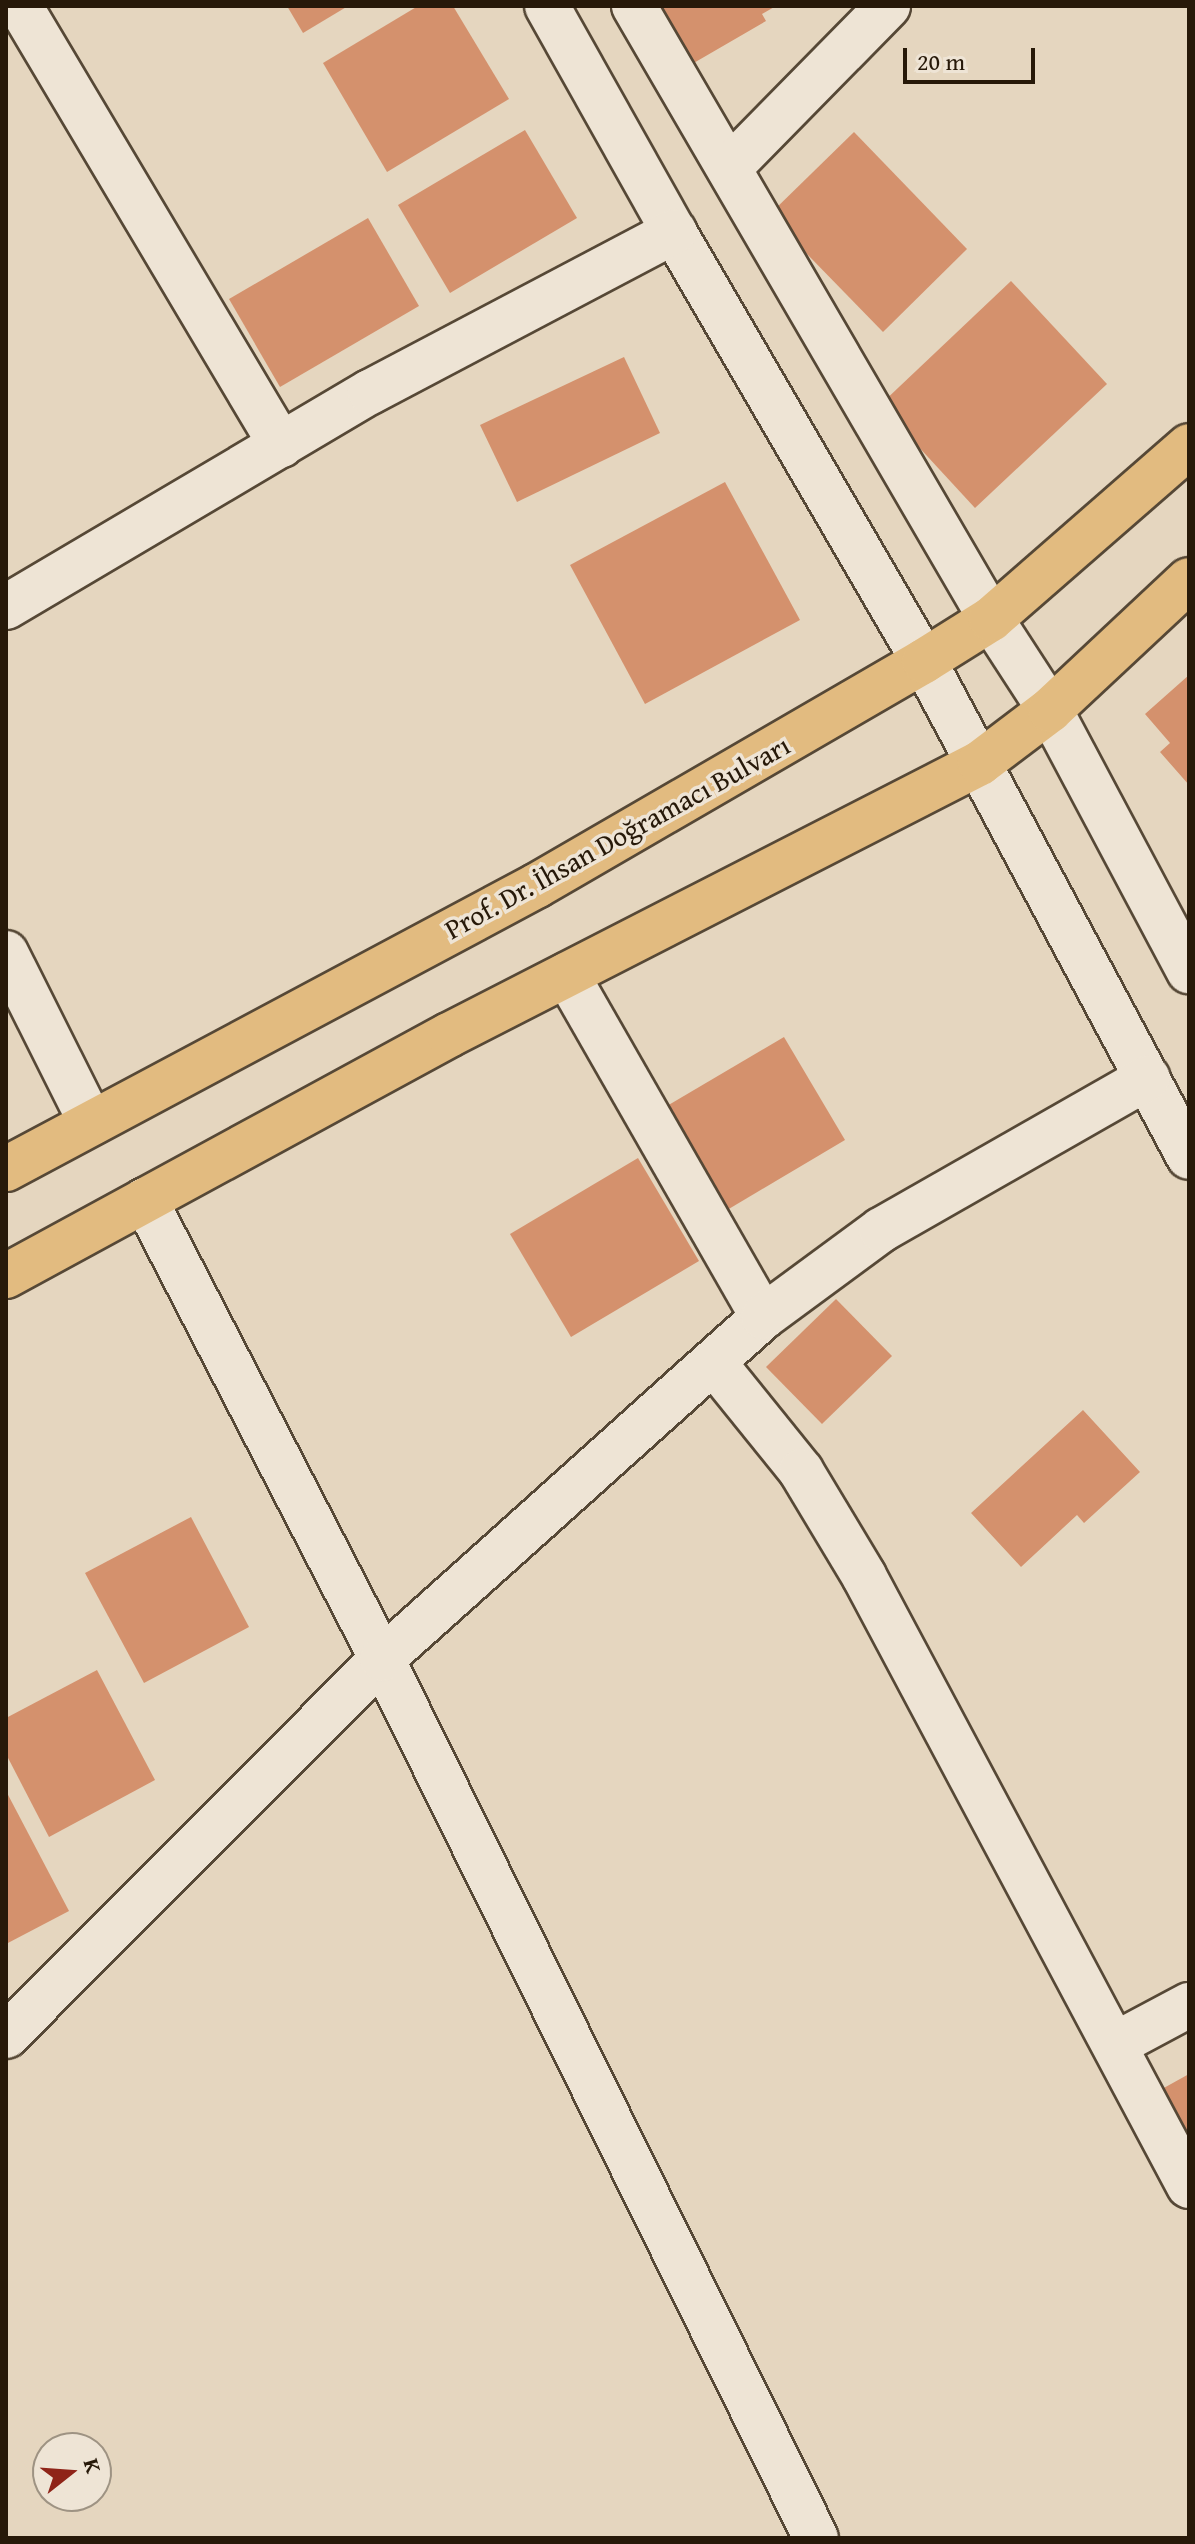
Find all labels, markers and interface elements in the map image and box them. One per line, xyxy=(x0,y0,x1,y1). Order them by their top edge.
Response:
scale bar xyxy=(907,32,1039,82)
text: 20 m xyxy=(917,44,965,79)
street label: Prof. Dr. İhsan Doğramacı Bulvarı xyxy=(438,728,796,946)
north arrow xyxy=(32,2432,112,2512)
text: K xyxy=(76,2454,110,2477)

